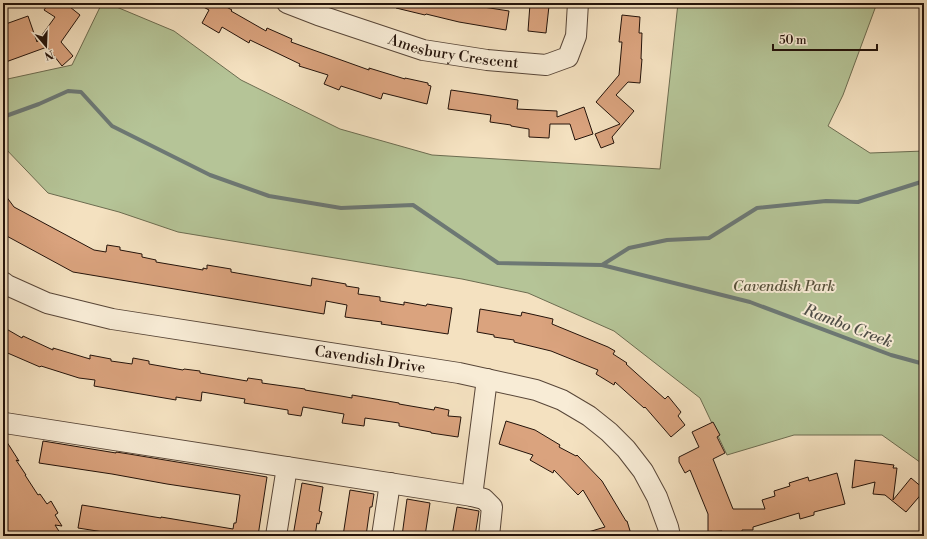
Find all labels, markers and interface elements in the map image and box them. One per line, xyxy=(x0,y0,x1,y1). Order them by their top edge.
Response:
north arrow xyxy=(26,26,66,66)
scale bar xyxy=(773,26,877,52)
street label: Amesbury Crescent xyxy=(385,29,520,72)
text: 50 m xyxy=(779,33,807,48)
text: N xyxy=(42,46,55,63)
park label: Cavendish Park xyxy=(733,277,835,296)
water label: Rambo Creek xyxy=(800,299,895,352)
street label: Cavendish Drive xyxy=(313,341,427,377)

